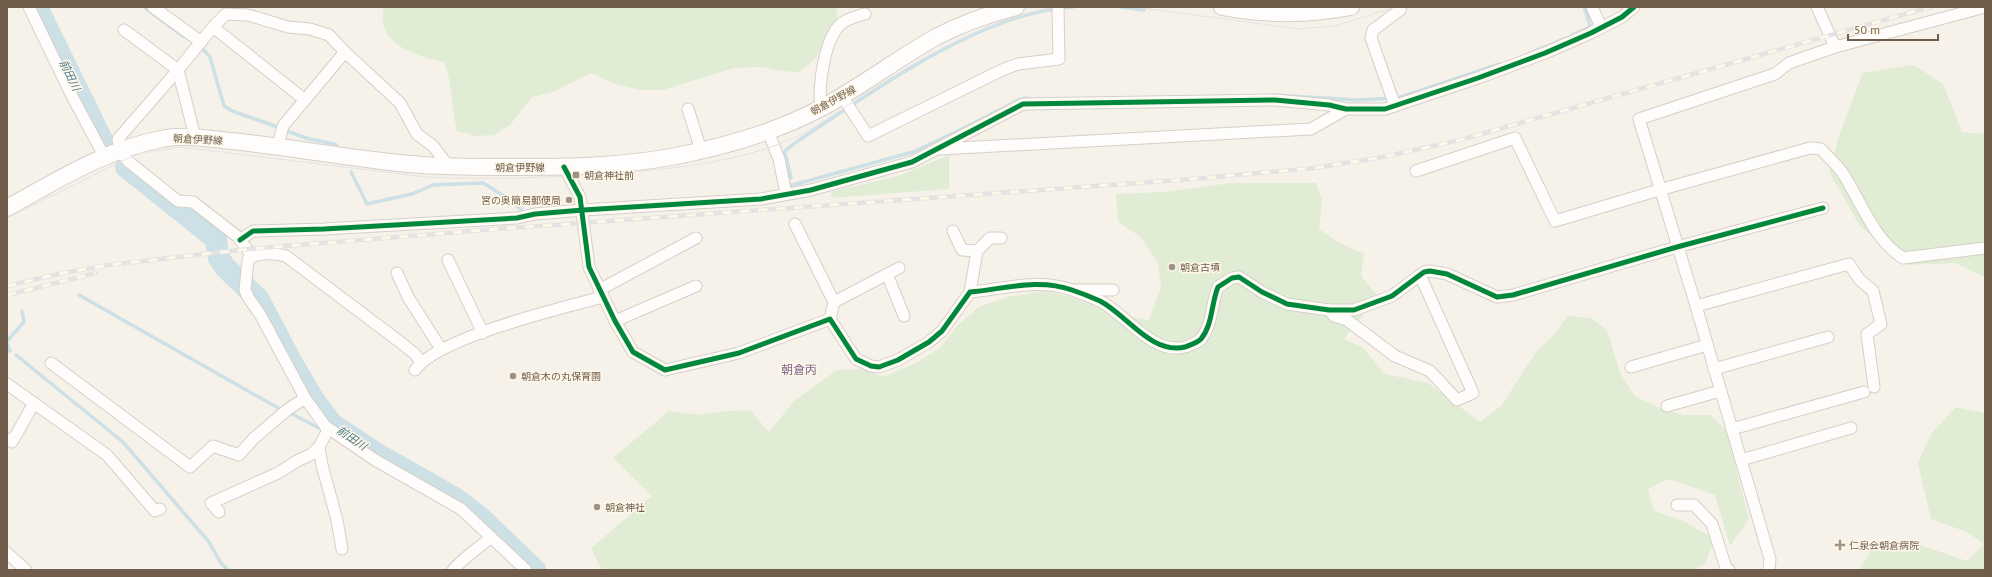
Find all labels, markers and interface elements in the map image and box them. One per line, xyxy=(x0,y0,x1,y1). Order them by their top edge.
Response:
scale bar xyxy=(1848,16,1938,42)
text: 50 m xyxy=(1854,22,1880,37)
water label: 前田川 xyxy=(56,57,84,94)
street label: 朝倉伊野線 xyxy=(808,83,858,118)
street label: 朝倉伊野線 xyxy=(173,132,223,147)
street label: 朝倉伊野線 xyxy=(495,161,545,174)
place label: 朝倉神社前 xyxy=(584,169,634,182)
marker: 朝倉神社前 xyxy=(571,170,581,180)
place label: 宮の奥簡易郵便局 xyxy=(481,194,561,207)
marker: 宮の奥簡易郵便局 xyxy=(564,195,574,205)
place label: 朝倉古墳 xyxy=(1180,261,1220,274)
marker: 朝倉古墳 xyxy=(1167,262,1177,272)
district label: 朝倉丙 xyxy=(781,362,817,377)
place label: 朝倉木の丸保育園 xyxy=(521,370,601,383)
marker: 朝倉木の丸保育園 xyxy=(508,371,518,381)
water label: 前田川 xyxy=(334,423,370,454)
place label: 朝倉神社 xyxy=(605,501,645,514)
marker: 朝倉神社 xyxy=(592,502,602,512)
marker: 仁泉会朝倉病院 xyxy=(1834,539,1846,551)
place label: 仁泉会朝倉病院 xyxy=(1849,539,1919,552)

